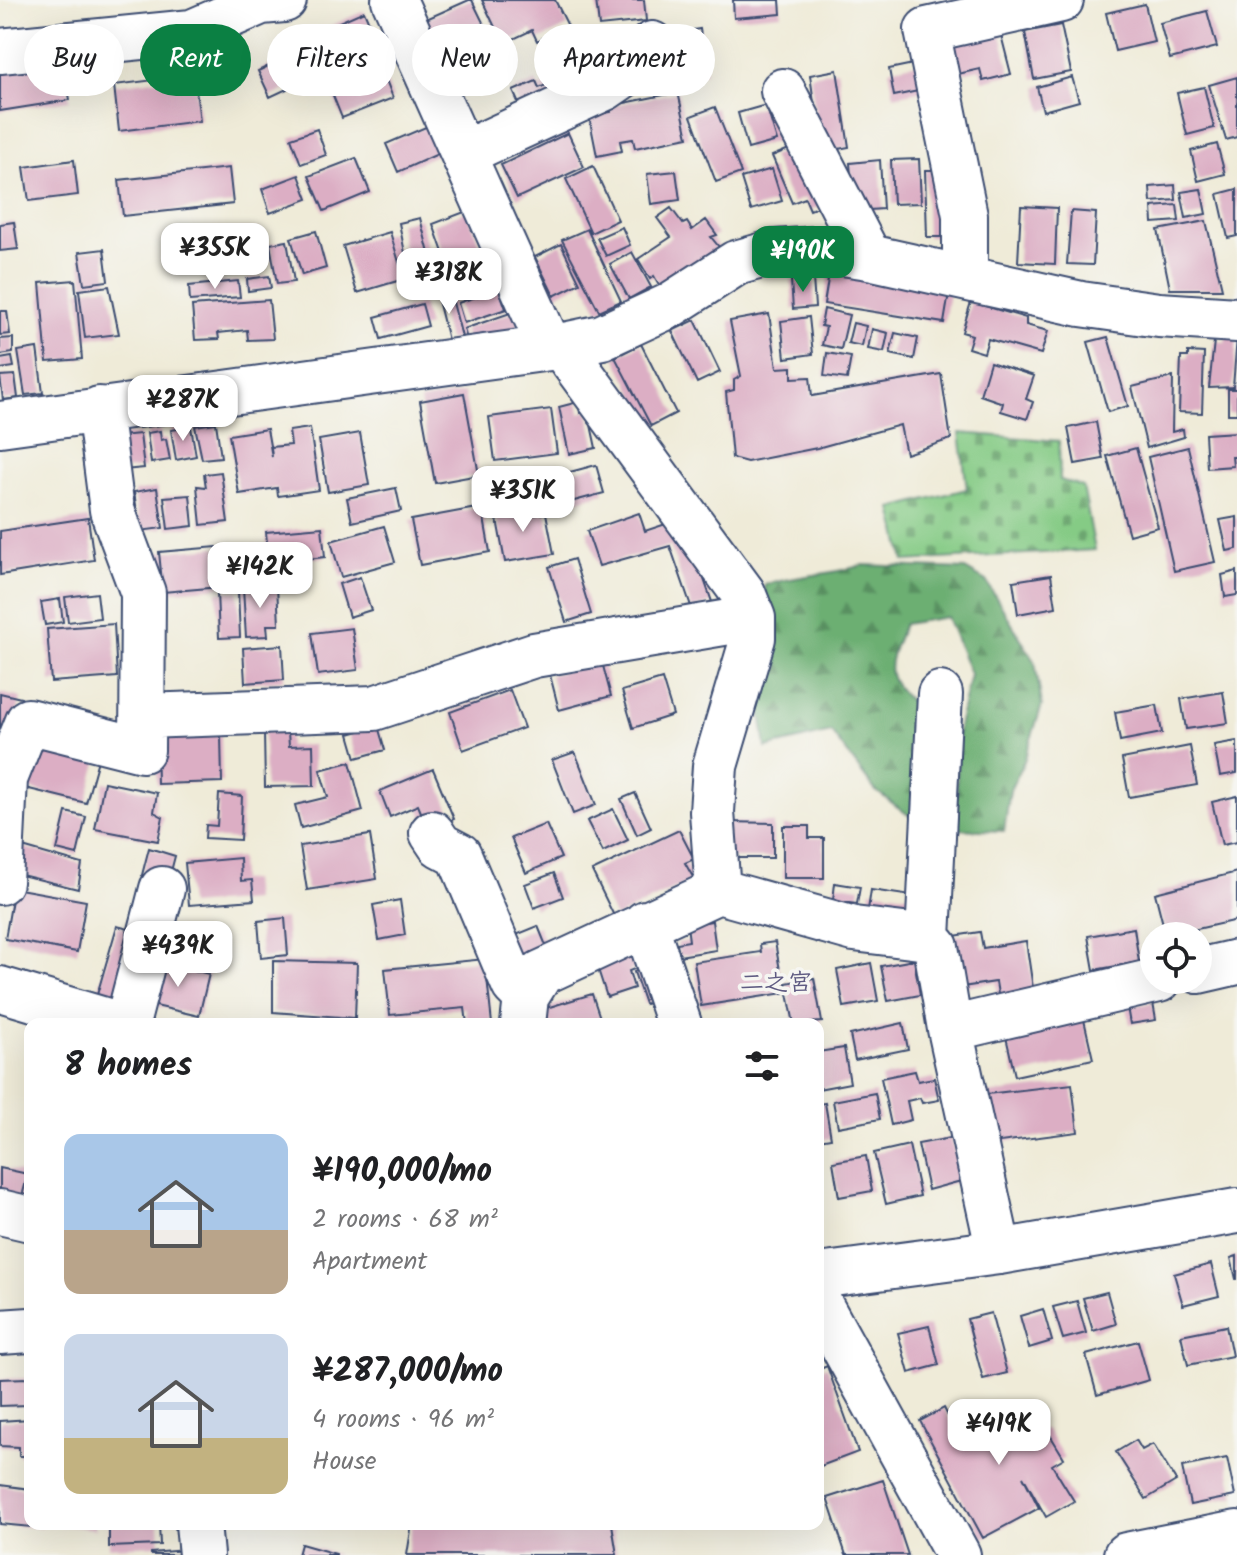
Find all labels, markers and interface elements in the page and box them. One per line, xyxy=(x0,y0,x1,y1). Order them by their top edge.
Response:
chip: Buy xyxy=(24,24,124,96)
chip: Rent xyxy=(140,24,251,96)
chip: Filters xyxy=(267,24,396,96)
chip: New xyxy=(412,24,518,96)
chip: Apartment xyxy=(534,24,715,96)
pin: ¥355K xyxy=(159,223,271,291)
pin: ¥190K xyxy=(747,226,859,294)
text: ¥355K xyxy=(179,228,251,270)
text: ¥190K xyxy=(770,231,836,273)
pin: ¥318K xyxy=(393,248,505,316)
text: ¥318K xyxy=(414,253,484,295)
pin: ¥287K xyxy=(127,375,239,443)
text: ¥287K xyxy=(146,380,220,422)
pin: ¥351K xyxy=(467,466,579,534)
text: ¥351K xyxy=(490,471,556,513)
pin: ¥142K xyxy=(204,542,316,610)
text: ¥142K xyxy=(226,547,294,589)
pin: ¥439K xyxy=(122,921,234,989)
map controls xyxy=(1140,922,1212,994)
button: locate xyxy=(1140,922,1212,994)
text: ¥439K xyxy=(141,926,215,968)
district label: 二之宮 xyxy=(740,964,812,1003)
text: 8 homes xyxy=(64,1039,192,1093)
icon: filters xyxy=(740,1044,784,1088)
text: ¥190,000/mo xyxy=(312,1145,492,1199)
icon: home xyxy=(128,1166,224,1262)
text: 2 rooms · 68 m² xyxy=(312,1199,498,1241)
text: Apartment xyxy=(312,1241,427,1283)
text: ¥287,000/mo xyxy=(312,1345,503,1399)
icon: home xyxy=(128,1366,224,1462)
text: 4 rooms · 96 m² xyxy=(312,1399,494,1441)
pin: ¥419K xyxy=(943,1399,1055,1467)
text: ¥419K xyxy=(966,1404,1032,1446)
text: House xyxy=(312,1441,376,1483)

